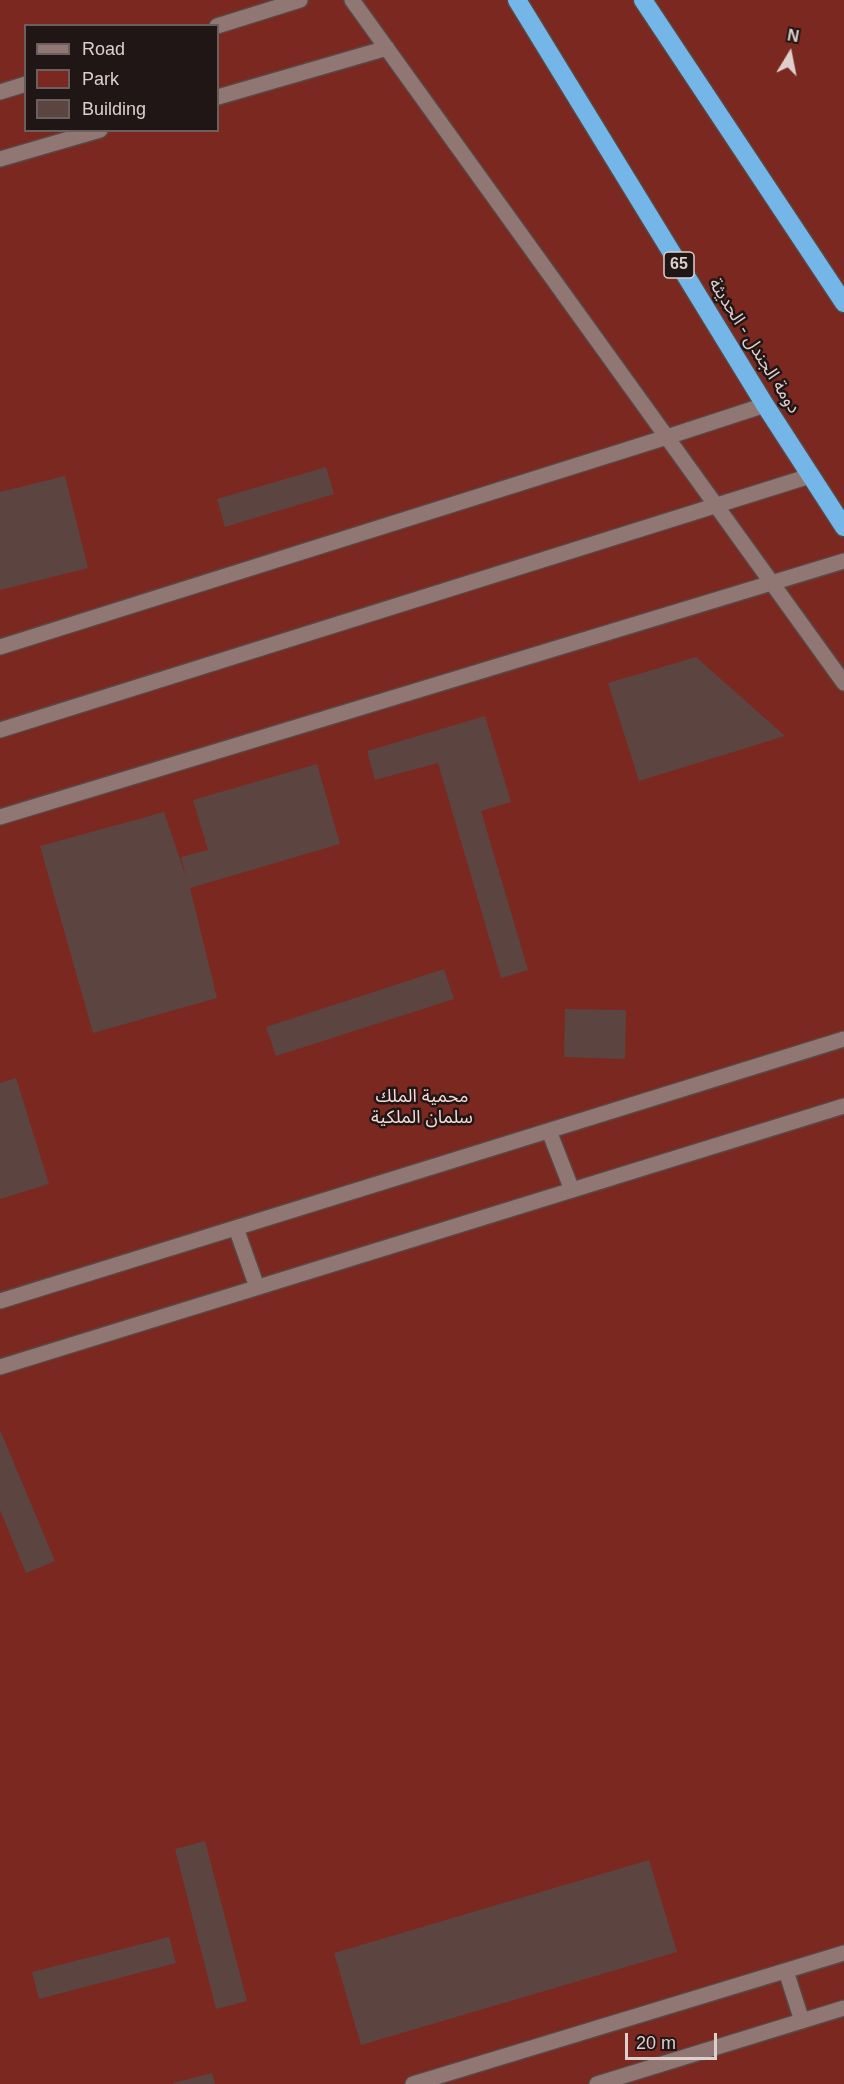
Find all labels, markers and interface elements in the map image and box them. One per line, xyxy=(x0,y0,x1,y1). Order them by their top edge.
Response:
legend xyxy=(24,24,219,132)
north arrow xyxy=(760,24,820,84)
text: N xyxy=(786,26,800,45)
text: Road xyxy=(82,39,125,59)
text: Park xyxy=(82,69,119,89)
text: Building xyxy=(82,99,146,119)
road number: 65 xyxy=(664,252,694,278)
street label: دومة الجندل - الحديثة xyxy=(704,274,804,418)
park label: محمية الملك سلمان الملكية xyxy=(371,1086,473,1128)
scale bar xyxy=(628,2021,720,2059)
text: 20 m xyxy=(636,2033,676,2053)

